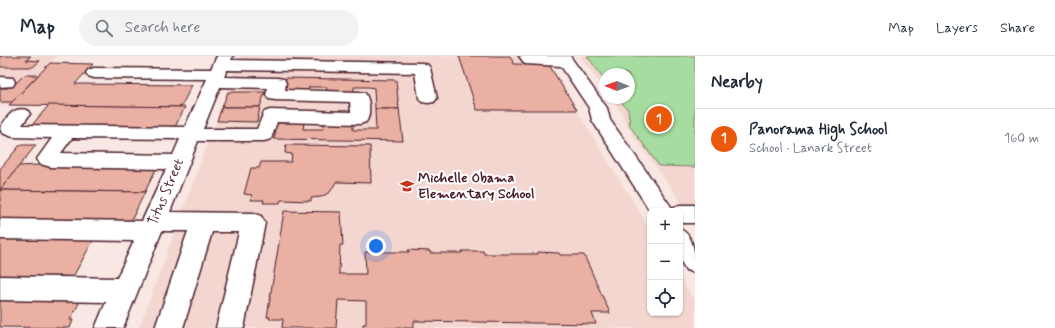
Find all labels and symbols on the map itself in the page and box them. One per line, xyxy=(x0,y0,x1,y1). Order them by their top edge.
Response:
north arrow xyxy=(599,68,635,104)
pin: 1 xyxy=(646,104,672,134)
street label: Titus Street xyxy=(144,156,188,228)
place label: Michelle Obama Elementary School xyxy=(418,169,534,203)
school or university icon: Michelle Obama Elementary School xyxy=(399,178,415,194)
your location xyxy=(366,236,386,256)

